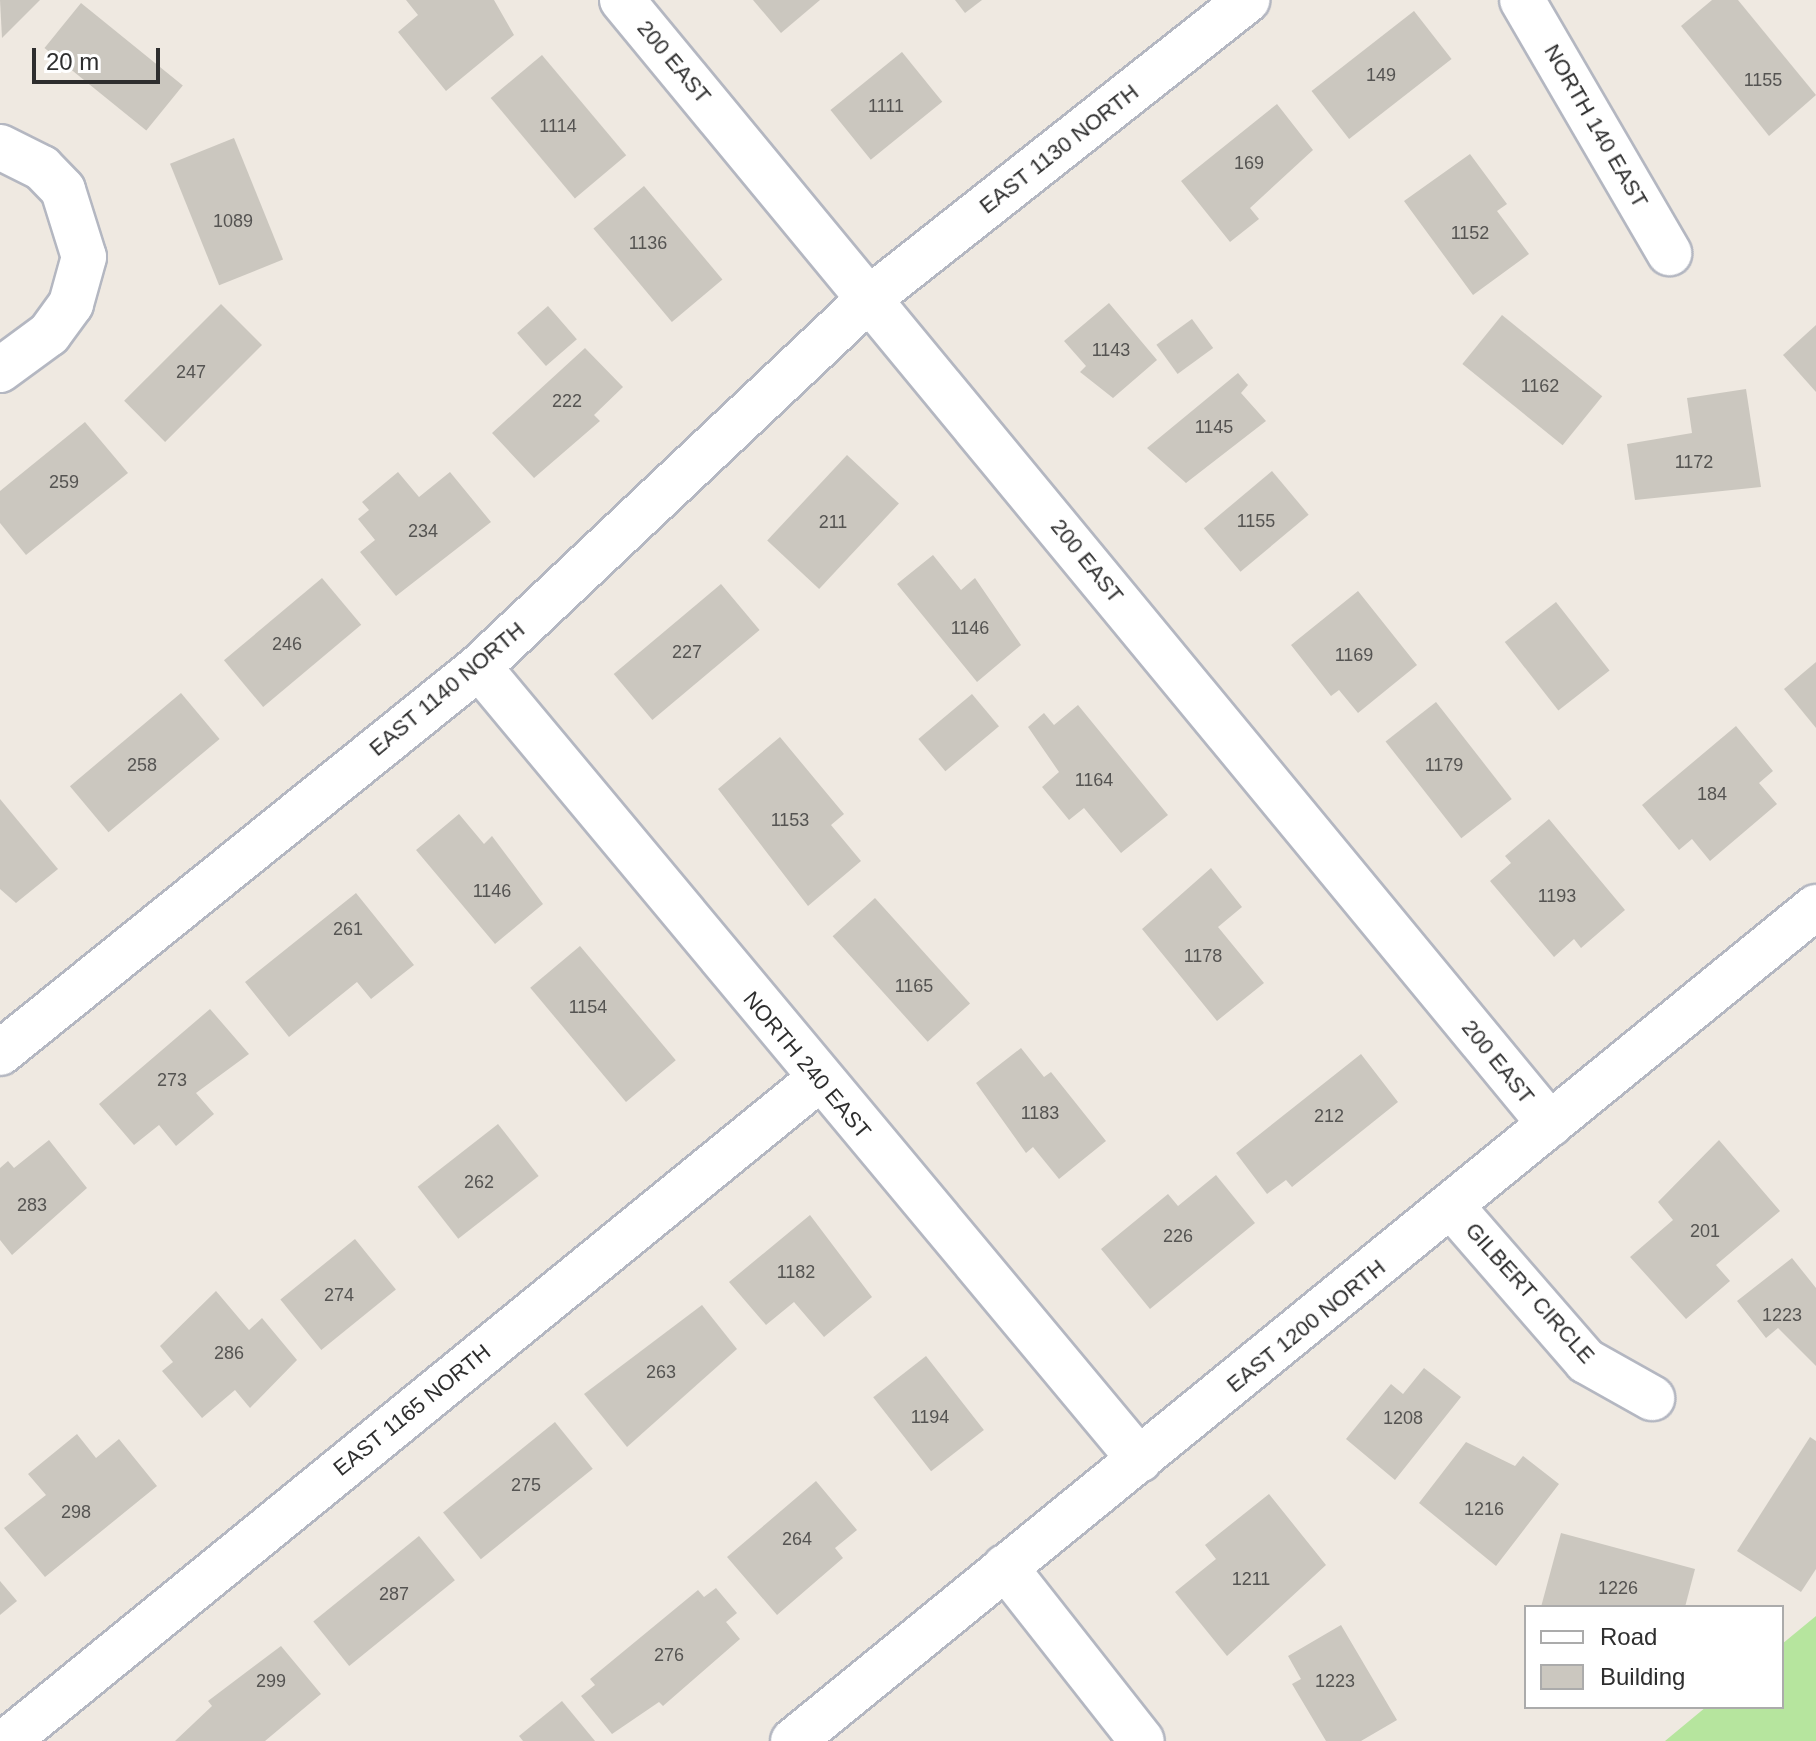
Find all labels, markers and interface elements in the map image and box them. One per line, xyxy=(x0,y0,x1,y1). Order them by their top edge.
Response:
street label: 200 EAST xyxy=(632,15,716,109)
scale bar xyxy=(36,32,164,82)
street label: NORTH 140 EAST xyxy=(1539,40,1653,212)
text: 20 m xyxy=(46,48,99,75)
house number: 149 xyxy=(1366,64,1396,86)
house number: 1155 xyxy=(1744,69,1782,91)
street label: EAST 1130 NORTH xyxy=(974,79,1144,219)
house number: 1111 xyxy=(868,95,904,117)
house number: 1114 xyxy=(539,115,577,137)
house number: 169 xyxy=(1234,152,1264,174)
house number: 1089 xyxy=(213,210,253,232)
house number: 1152 xyxy=(1451,222,1489,244)
house number: 1136 xyxy=(629,232,667,254)
house number: 1143 xyxy=(1092,339,1130,361)
house number: 247 xyxy=(176,361,206,383)
house number: 1162 xyxy=(1521,375,1559,397)
house number: 222 xyxy=(552,390,582,412)
house number: 1145 xyxy=(1195,416,1233,438)
house number: 1172 xyxy=(1675,451,1713,473)
house number: 259 xyxy=(49,471,79,493)
house number: 1155 xyxy=(1237,510,1275,532)
house number: 211 xyxy=(819,511,847,533)
street label: 200 EAST xyxy=(1045,514,1129,608)
house number: 234 xyxy=(408,520,438,542)
street label: EAST 1140 NORTH xyxy=(364,616,530,762)
house number: 1146 xyxy=(951,617,989,639)
house number: 246 xyxy=(272,633,302,655)
house number: 227 xyxy=(672,641,702,663)
house number: 1169 xyxy=(1335,644,1373,666)
house number: 258 xyxy=(127,754,157,776)
house number: 1179 xyxy=(1425,754,1463,776)
house number: 1164 xyxy=(1075,769,1113,791)
house number: 184 xyxy=(1697,783,1727,805)
house number: 1153 xyxy=(771,809,809,831)
house number: 1146 xyxy=(473,880,511,902)
house number: 1193 xyxy=(1538,885,1576,907)
house number: 261 xyxy=(333,918,363,940)
house number: 1178 xyxy=(1184,945,1222,967)
house number: 1165 xyxy=(895,975,933,997)
street label: NORTH 240 EAST xyxy=(738,986,876,1144)
house number: 1154 xyxy=(569,996,607,1018)
street label: 200 EAST xyxy=(1456,1015,1540,1109)
house number: 273 xyxy=(157,1069,187,1091)
house number: 1183 xyxy=(1021,1102,1059,1124)
house number: 212 xyxy=(1314,1105,1344,1127)
house number: 262 xyxy=(464,1171,494,1193)
house number: 283 xyxy=(17,1194,47,1216)
street label: GILBERT CIRCLE xyxy=(1460,1217,1600,1369)
house number: 201 xyxy=(1690,1220,1720,1242)
house number: 226 xyxy=(1163,1225,1193,1247)
street label: EAST 1200 NORTH xyxy=(1221,1254,1391,1398)
house number: 1182 xyxy=(777,1261,815,1283)
house number: 274 xyxy=(324,1284,354,1306)
house number: 1223 xyxy=(1762,1304,1802,1326)
street label: EAST 1165 NORTH xyxy=(328,1338,496,1482)
house number: 286 xyxy=(214,1342,244,1364)
house number: 263 xyxy=(646,1361,676,1383)
house number: 1194 xyxy=(911,1406,949,1428)
house number: 1208 xyxy=(1383,1407,1423,1429)
house number: 275 xyxy=(511,1474,541,1496)
house number: 1216 xyxy=(1464,1498,1504,1520)
house number: 298 xyxy=(61,1501,91,1523)
house number: 264 xyxy=(782,1528,812,1550)
house number: 1211 xyxy=(1232,1568,1270,1590)
house number: 1226 xyxy=(1598,1577,1638,1599)
house number: 287 xyxy=(379,1583,409,1605)
legend xyxy=(1524,1605,1784,1709)
text: Road xyxy=(1600,1623,1657,1650)
house number: 276 xyxy=(654,1644,684,1666)
text: Building xyxy=(1600,1663,1685,1690)
house number: 299 xyxy=(256,1670,286,1692)
house number: 1223 xyxy=(1315,1670,1355,1692)

